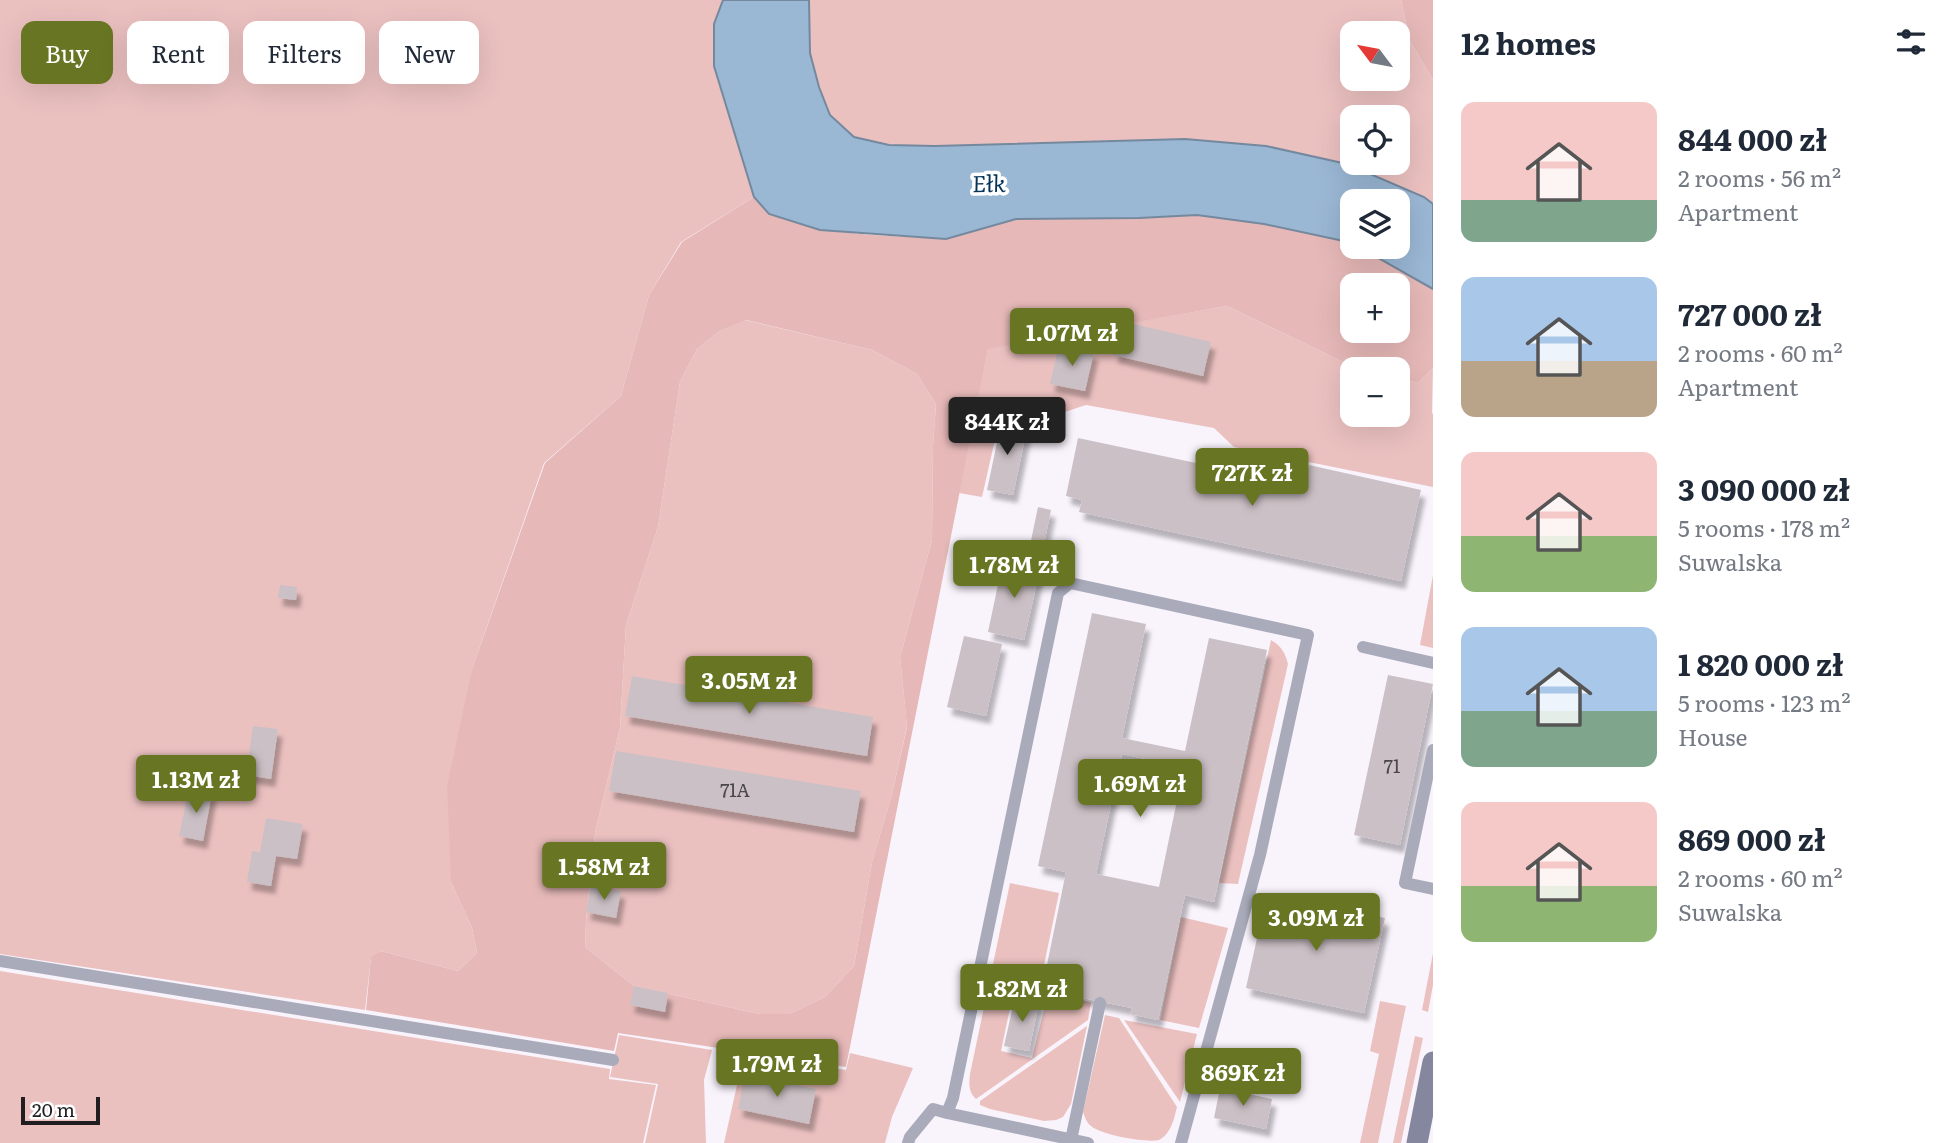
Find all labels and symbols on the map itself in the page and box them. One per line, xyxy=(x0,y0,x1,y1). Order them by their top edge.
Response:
north arrow xyxy=(1340,21,1410,91)
water label: Ełk xyxy=(972,165,1006,199)
pin: 1.07M zł xyxy=(1000,308,1144,368)
pin: 844K zł xyxy=(942,398,1072,457)
pin: 727K zł xyxy=(1187,448,1317,508)
pin: 1.78M zł xyxy=(942,540,1086,600)
pin: 3.05M zł xyxy=(677,656,821,716)
house number: 71 xyxy=(1384,752,1400,779)
pin: 1.13M zł xyxy=(124,756,268,815)
pin: 1.69M zł xyxy=(1068,760,1212,819)
house number: 71A xyxy=(720,776,750,803)
pin: 1.58M zł xyxy=(532,842,676,902)
pin: 3.09M zł xyxy=(1244,894,1388,953)
pin: 1.82M zł xyxy=(950,964,1094,1024)
pin: 1.79M zł xyxy=(705,1040,849,1099)
pin: 869K zł xyxy=(1178,1048,1308,1108)
scale bar xyxy=(21,1094,100,1126)

